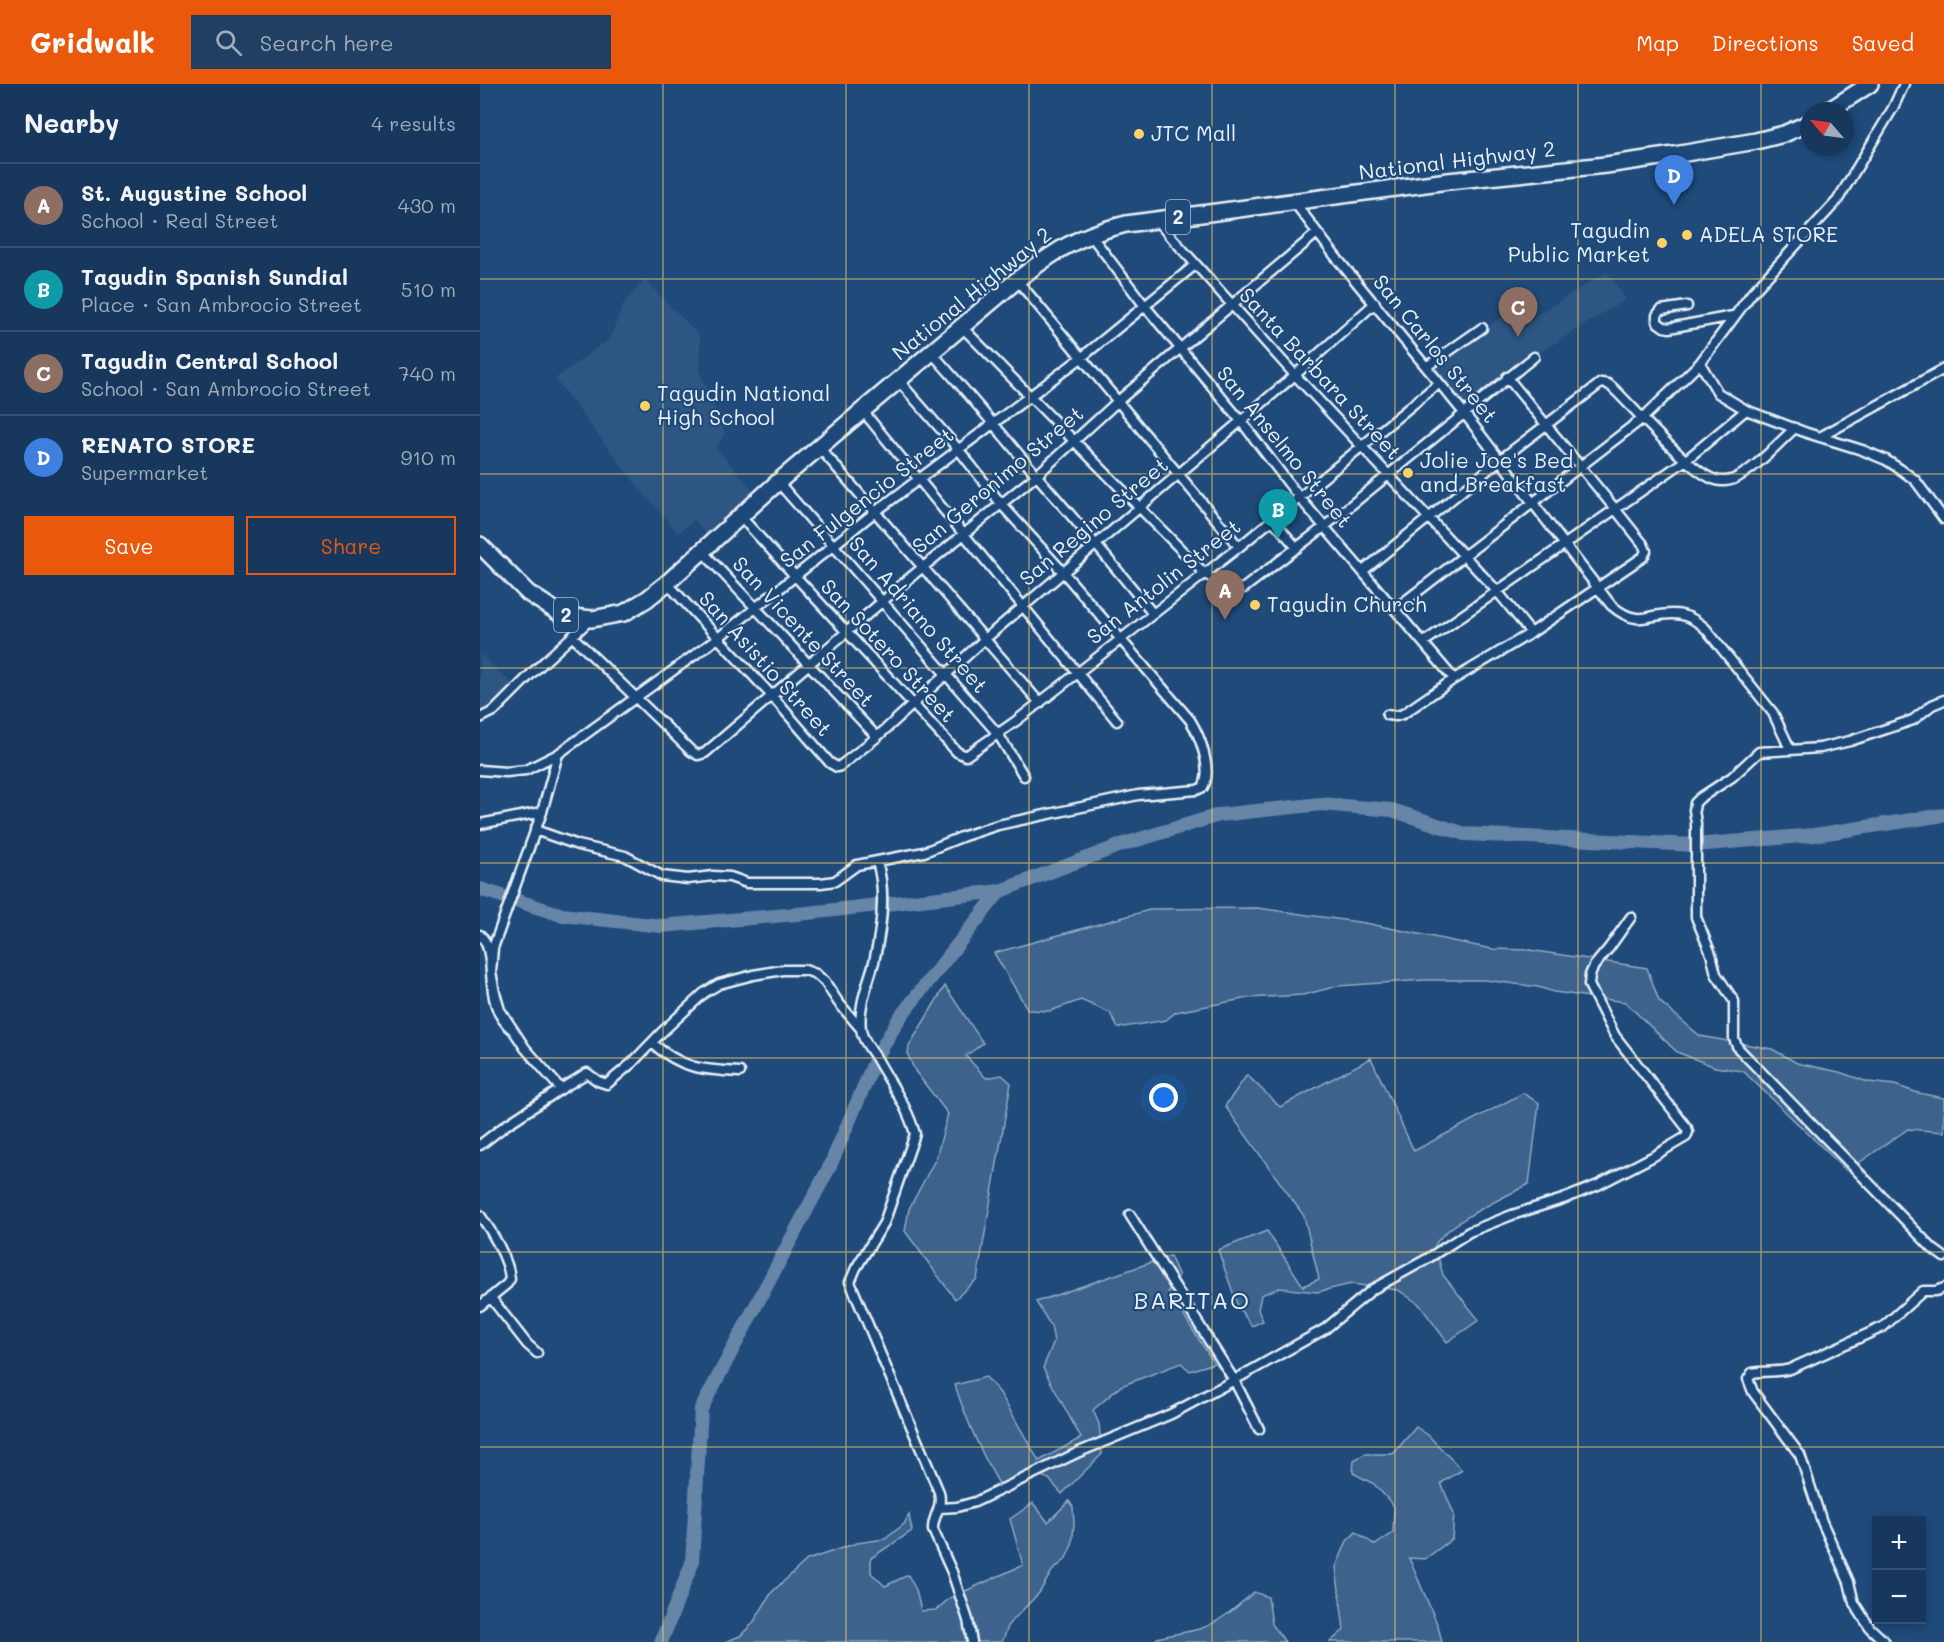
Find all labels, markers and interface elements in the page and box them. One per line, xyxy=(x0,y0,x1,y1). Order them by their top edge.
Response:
search box xyxy=(191,15,611,69)
text: Gridwalk xyxy=(30,24,155,60)
icon: search xyxy=(212,26,245,59)
text: Search here xyxy=(260,28,394,57)
text: Map xyxy=(1636,29,1679,56)
text: Directions xyxy=(1712,29,1819,56)
text: Saved xyxy=(1852,29,1914,56)
north arrow xyxy=(1800,102,1854,156)
text: Nearby xyxy=(24,106,119,140)
text: 4 results xyxy=(371,110,456,136)
place label: JTC Mall xyxy=(1151,119,1236,146)
marker: JTC Mall xyxy=(1132,127,1146,141)
street label: National Highway 2 xyxy=(1357,134,1557,185)
pin: D xyxy=(1654,156,1694,205)
text: St. Augustine School xyxy=(81,178,307,207)
text: A xyxy=(37,192,50,218)
text: 430 m xyxy=(398,192,456,218)
road number: 2 xyxy=(1166,200,1190,234)
text: School · Real Street xyxy=(81,207,278,233)
place label: Tagudin Public Market xyxy=(1508,216,1650,267)
street label: National Highway 2 xyxy=(886,220,1056,366)
place label: ADELA STORE xyxy=(1699,220,1838,247)
marker: ADELA STORE xyxy=(1680,228,1694,242)
marker: Tagudin Public Market xyxy=(1655,236,1669,250)
text: Tagudin Spanish Sundial xyxy=(81,262,348,291)
street label: San Carlos Street xyxy=(1368,268,1504,428)
text: B xyxy=(37,276,50,302)
text: 510 m xyxy=(401,276,456,302)
street label: Santa Barbara Street xyxy=(1234,281,1408,465)
pin: C xyxy=(1498,288,1538,337)
text: Place · San Ambrocio Street xyxy=(81,291,362,317)
text: Tagudin Central School xyxy=(81,346,338,375)
text: C xyxy=(36,360,51,386)
text: 740 m xyxy=(398,360,456,386)
street label: San Anselmo Street xyxy=(1212,360,1359,533)
text: School · San Ambrocio Street xyxy=(81,375,371,401)
place label: Tagudin National High School xyxy=(657,379,830,430)
marker: Tagudin National High School xyxy=(638,399,652,413)
street label: San Geronimo Street xyxy=(906,399,1088,558)
street label: San Fulgencio Street xyxy=(774,421,958,573)
text: RENATO STORE xyxy=(81,430,255,459)
text: D xyxy=(36,444,51,470)
text: 910 m xyxy=(401,444,456,470)
place label: Jolie Joe's Bed and Breakfast xyxy=(1420,446,1573,497)
street label: San Regino Street xyxy=(1013,451,1173,591)
text: Supermarket xyxy=(81,459,208,485)
marker: Jolie Joe's Bed and Breakfast xyxy=(1401,466,1415,480)
pin: B xyxy=(1258,490,1298,539)
street label: San Antolin Street xyxy=(1082,514,1246,650)
button: Save xyxy=(24,516,234,575)
button: Share xyxy=(246,516,456,575)
street label: San Adriano Street xyxy=(844,530,995,698)
street label: San Vicente Street xyxy=(727,550,881,712)
pin: A xyxy=(1206,570,1244,620)
street label: San Sotero Street xyxy=(816,573,963,727)
street label: San Asistio Street xyxy=(694,585,838,741)
place label: Tagudin Church xyxy=(1267,590,1427,617)
road number: 2 xyxy=(554,598,578,632)
marker: Tagudin Church xyxy=(1248,598,1262,612)
your location xyxy=(1149,1083,1178,1112)
district label: BARITAO xyxy=(1134,1284,1250,1315)
map controls xyxy=(1872,1516,1926,1624)
button: + xyxy=(1872,1516,1926,1570)
button: − xyxy=(1872,1570,1926,1624)

